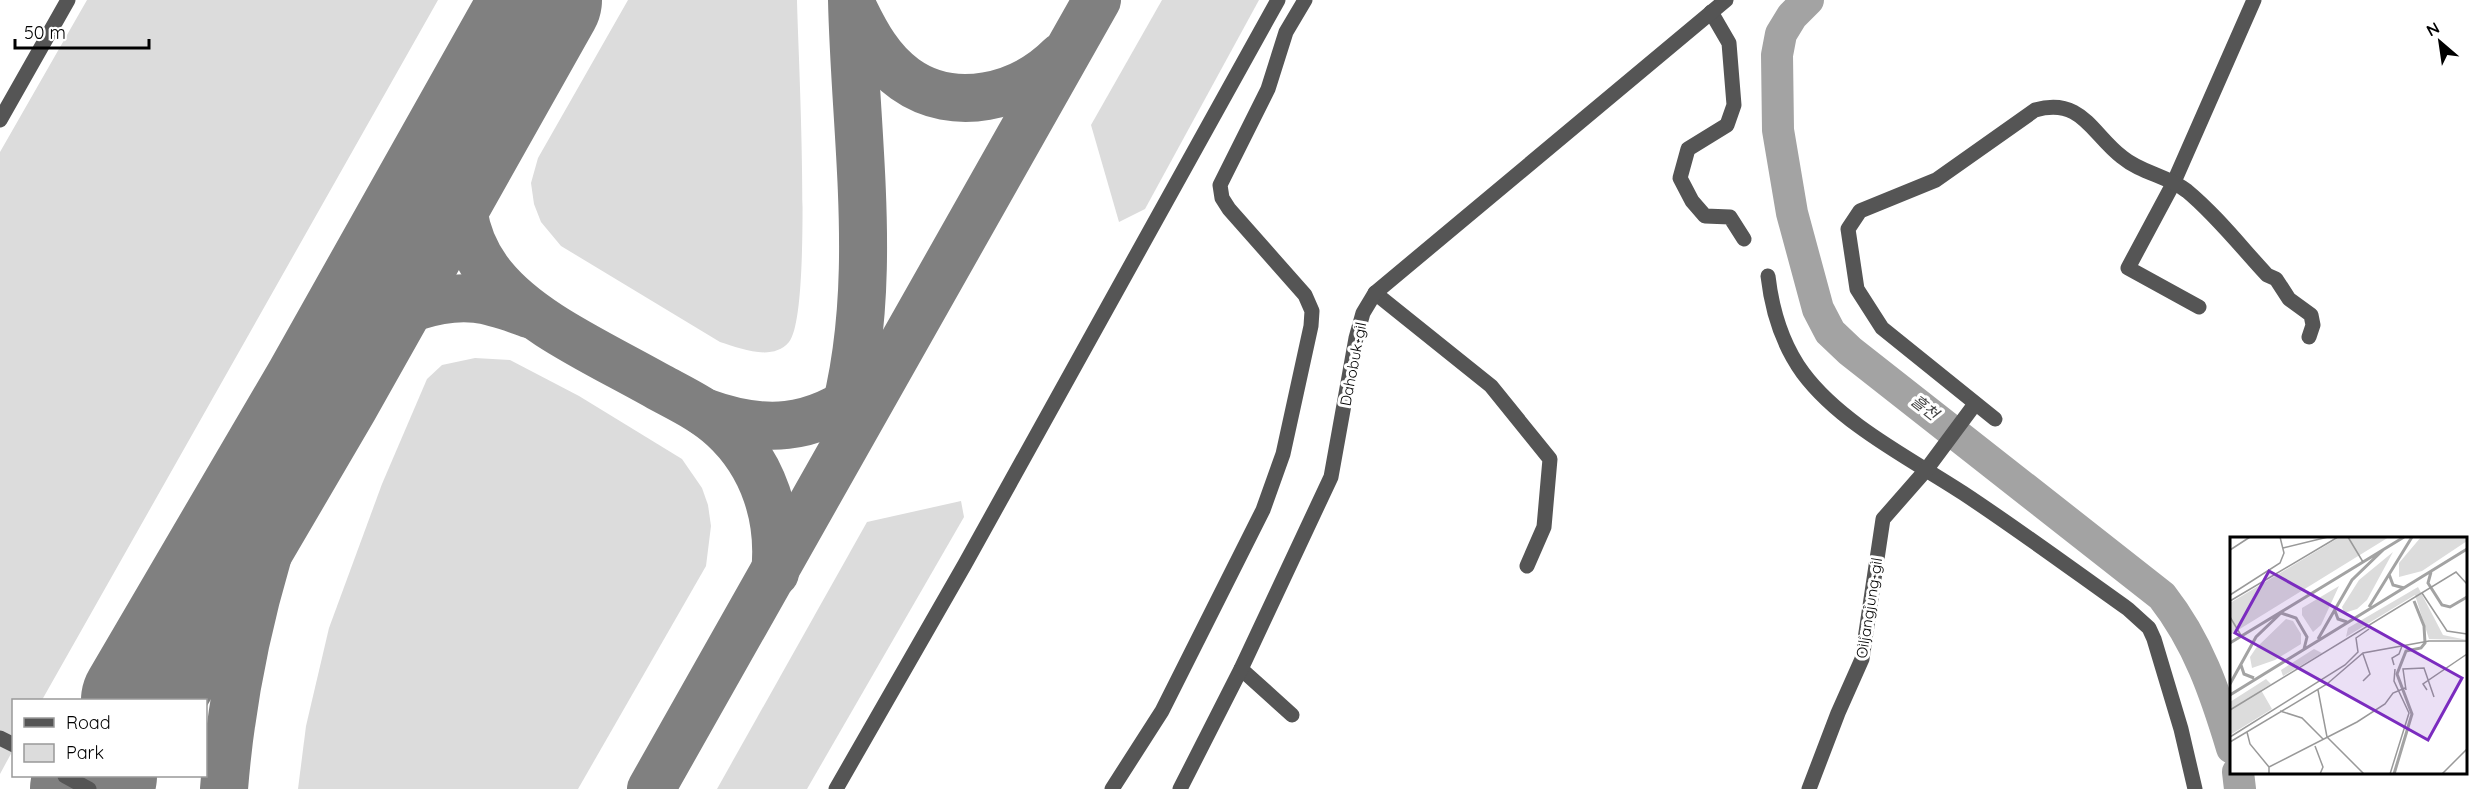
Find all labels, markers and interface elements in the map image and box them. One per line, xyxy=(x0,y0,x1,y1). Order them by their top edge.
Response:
scale bar xyxy=(15,12,148,50)
north arrow xyxy=(2410,12,2470,72)
text: N xyxy=(2423,17,2443,40)
text: 50 m xyxy=(24,21,66,44)
street label: Dahobuk-gil xyxy=(1336,320,1370,408)
water label: 흘천 xyxy=(1907,390,1945,425)
inset map xyxy=(2230,537,2467,774)
street label: Oiljangjung-gil xyxy=(1852,556,1886,660)
legend xyxy=(12,699,207,777)
text: Road xyxy=(66,711,111,734)
text: Park xyxy=(66,741,104,764)

